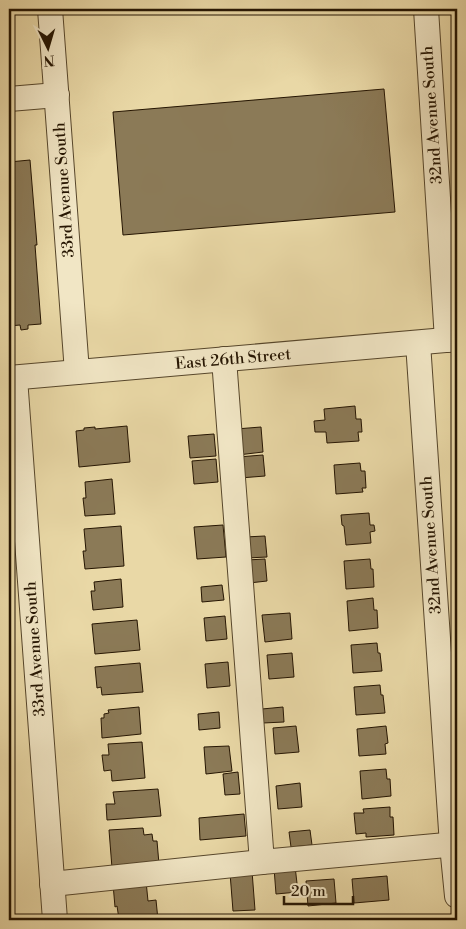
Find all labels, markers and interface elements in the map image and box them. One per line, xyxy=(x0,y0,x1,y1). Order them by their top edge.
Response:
north arrow xyxy=(22,22,72,72)
street label: 32nd Avenue South xyxy=(417,45,447,185)
text: N xyxy=(43,51,55,69)
street label: 33rd Avenue South xyxy=(49,121,79,258)
street label: East 26th Street xyxy=(174,344,292,374)
street label: 32nd Avenue South xyxy=(416,475,446,615)
street label: 33rd Avenue South xyxy=(20,580,50,717)
scale bar xyxy=(284,874,352,906)
text: 20 m xyxy=(291,882,326,901)

